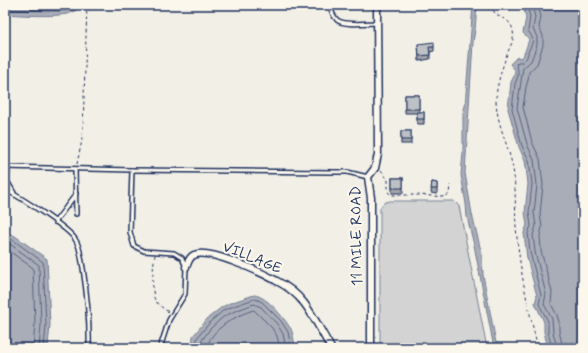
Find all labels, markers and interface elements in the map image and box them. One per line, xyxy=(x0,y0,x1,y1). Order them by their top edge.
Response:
street label: 11 MILE ROAD xyxy=(346,186,368,286)
street label: VILLAGE xyxy=(219,237,285,279)

